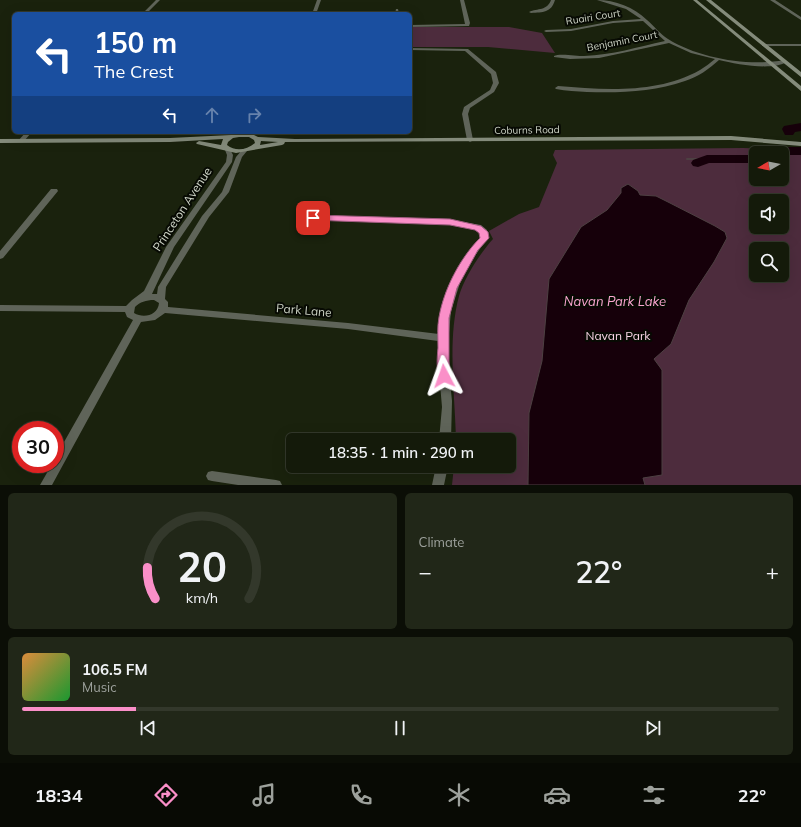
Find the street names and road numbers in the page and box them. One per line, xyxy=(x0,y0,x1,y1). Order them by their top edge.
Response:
street label: Ruairi Court xyxy=(565,6,622,28)
street label: Benjamin Court xyxy=(586,28,659,54)
street label: Coburns Road xyxy=(494,123,560,137)
street label: Princeton Avenue xyxy=(149,164,215,254)
street label: Park Lane xyxy=(276,300,332,320)

